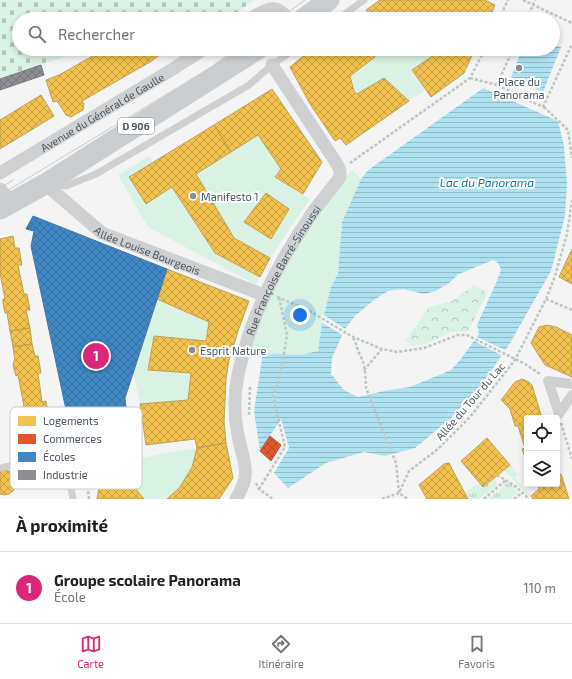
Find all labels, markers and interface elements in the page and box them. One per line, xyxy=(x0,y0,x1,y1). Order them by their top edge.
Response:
search box xyxy=(12,12,560,56)
icon: search xyxy=(26,23,48,45)
text: Rechercher xyxy=(58,25,135,43)
marker: Place du Panorama xyxy=(514,63,524,73)
street label: Avenue du Général de Gaulle xyxy=(38,70,166,154)
place label: Place du Panorama xyxy=(493,75,545,101)
road number: D 906 xyxy=(118,118,154,134)
water label: Lac du Panorama xyxy=(440,175,534,189)
place label: Manifesto 1 xyxy=(201,190,259,203)
marker: Manifesto 1 xyxy=(188,191,198,201)
street label: Rue Françoise Barré-Sinoussi xyxy=(243,202,323,337)
street label: Allée Louise Bourgeois xyxy=(92,223,203,277)
your location xyxy=(290,305,310,325)
pin: 1 xyxy=(83,341,109,371)
place label: Esprit Nature xyxy=(200,344,266,357)
marker: Esprit Nature xyxy=(187,345,197,355)
street label: Allée du Tour du Lac xyxy=(433,359,507,443)
legend xyxy=(10,407,142,489)
text: Logements xyxy=(43,414,99,427)
map controls xyxy=(524,415,560,487)
button: locate xyxy=(524,415,560,451)
text: Commerces xyxy=(43,432,102,445)
text: Écoles xyxy=(43,450,76,463)
button: layers xyxy=(524,451,560,487)
text: Industrie xyxy=(43,468,88,481)
text: À proximité xyxy=(16,515,108,535)
text: Groupe scolaire Panorama xyxy=(54,571,241,589)
text: 1 xyxy=(26,580,32,596)
text: 110 m xyxy=(524,580,556,596)
text: École xyxy=(54,589,86,605)
tab: Carte xyxy=(77,633,104,670)
tab: Itinéraire xyxy=(258,633,304,670)
tab: Favoris xyxy=(458,633,495,670)

